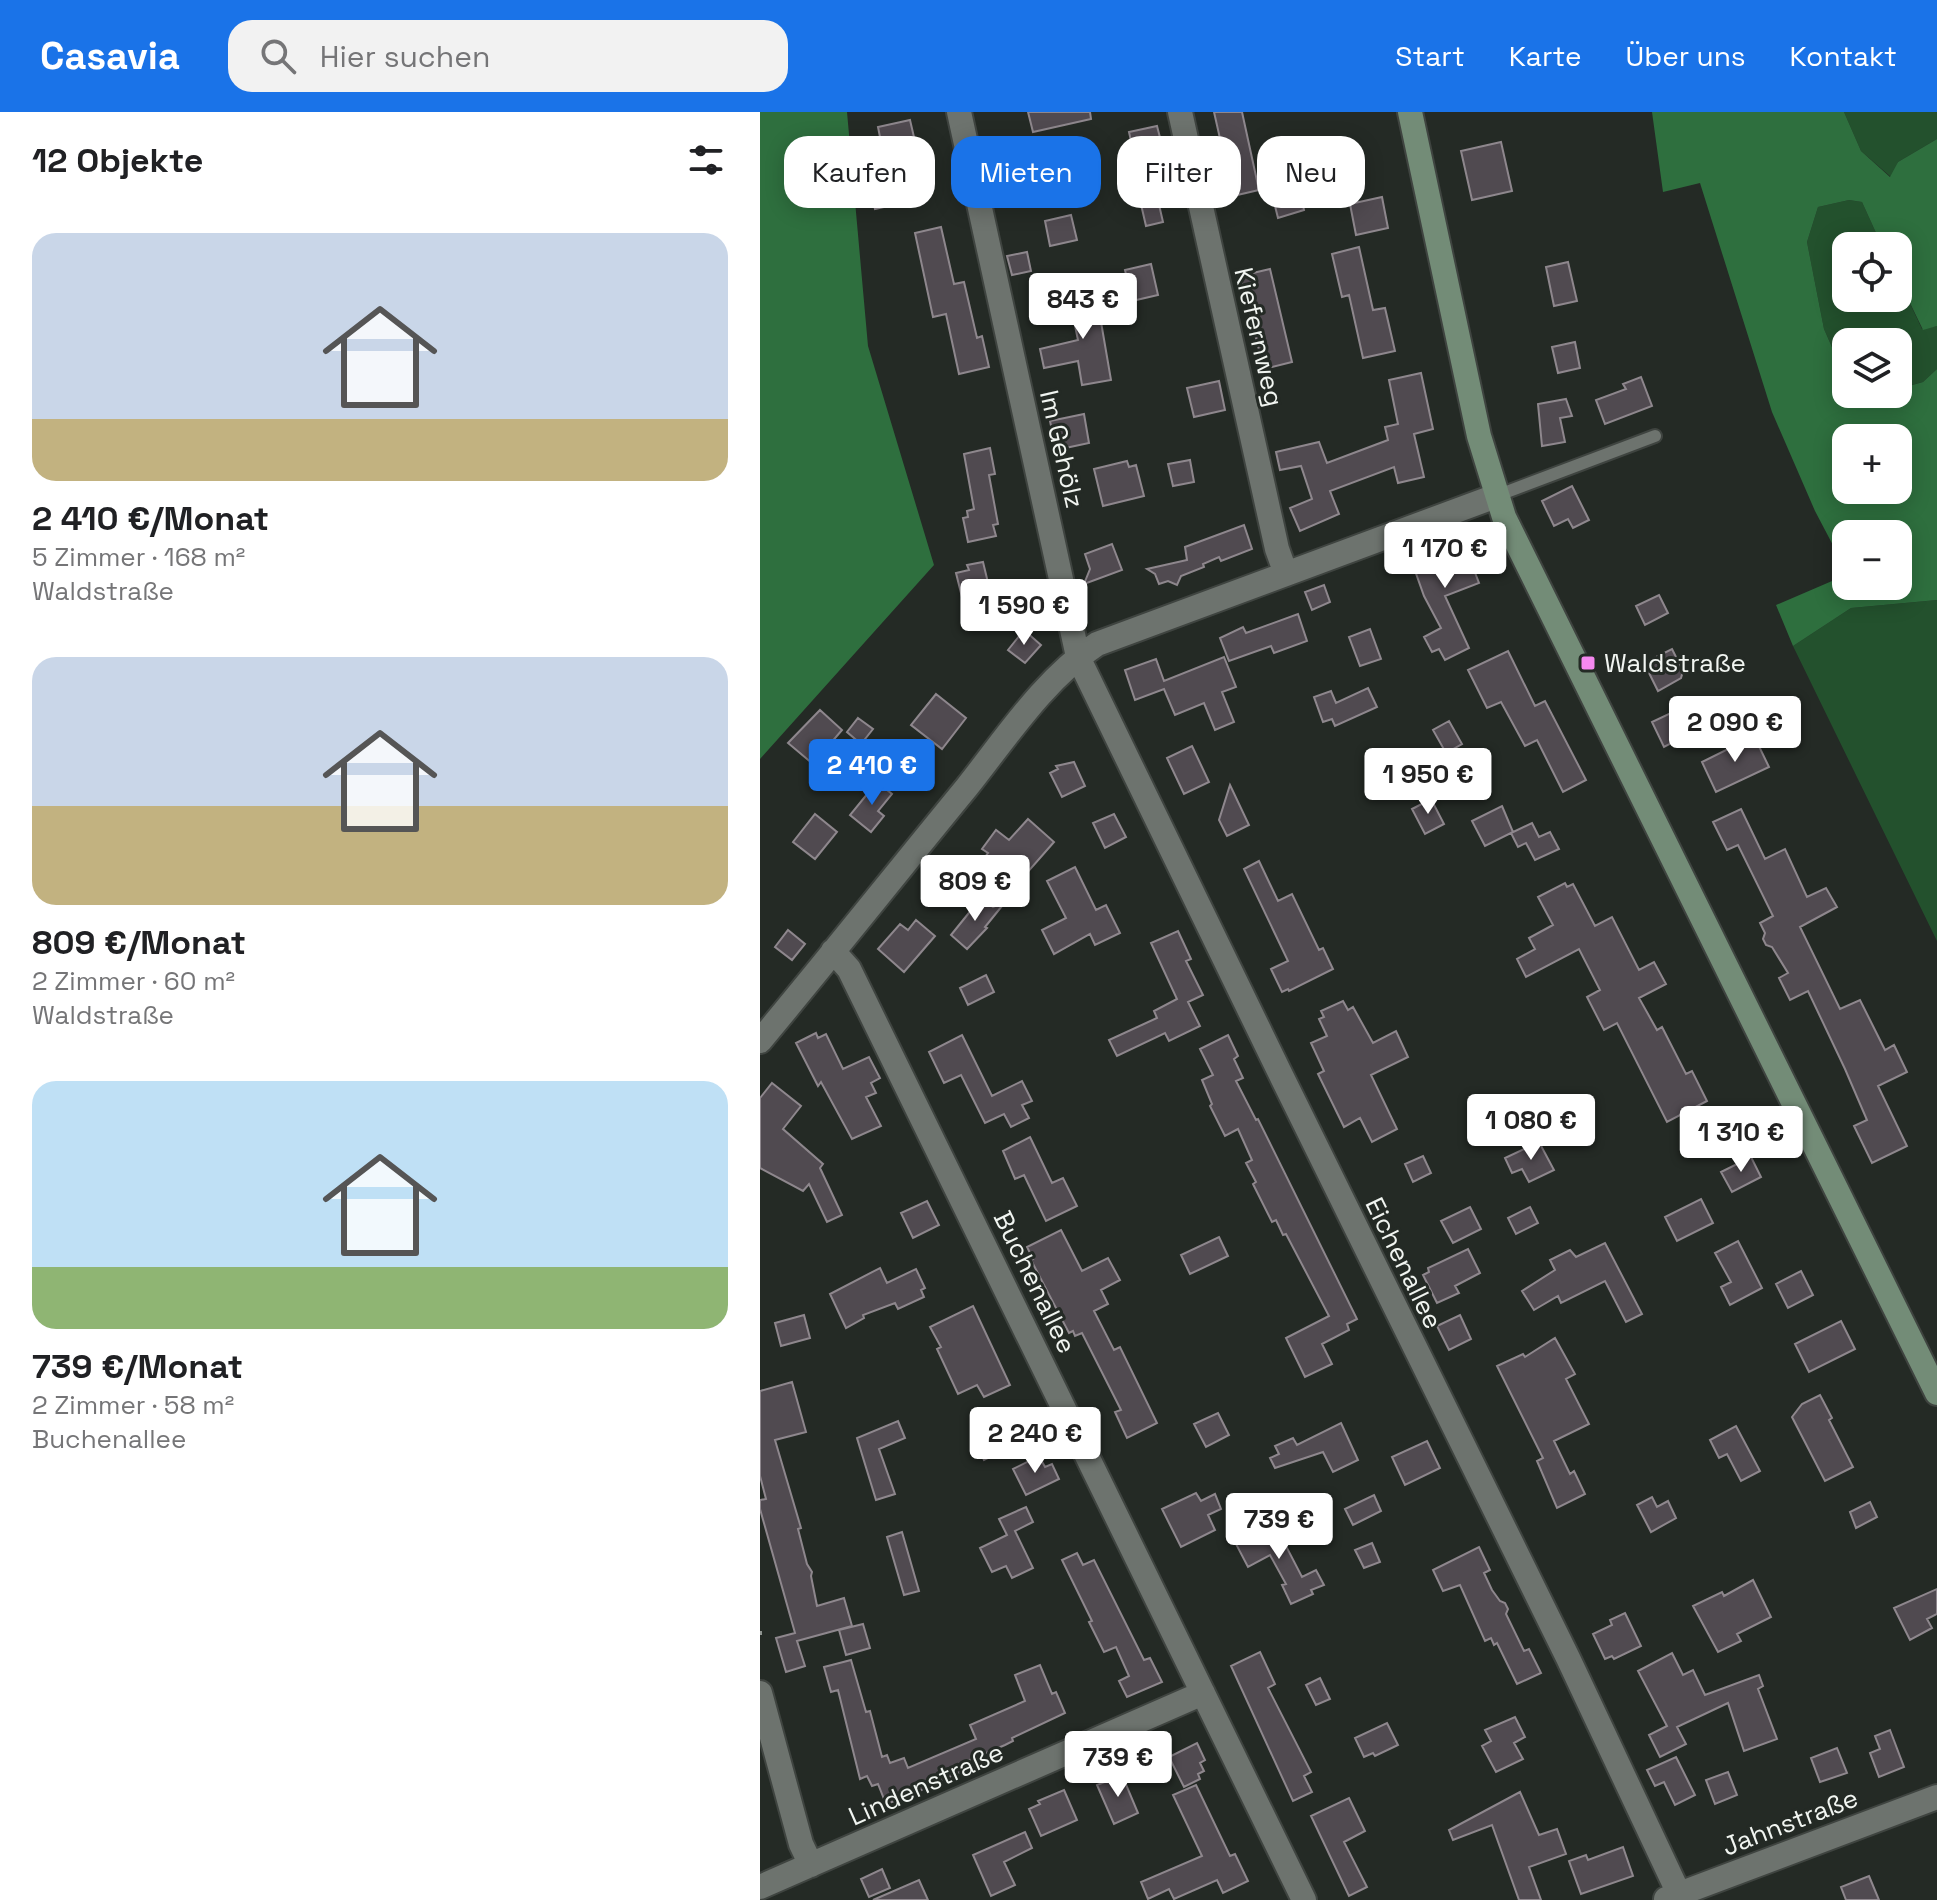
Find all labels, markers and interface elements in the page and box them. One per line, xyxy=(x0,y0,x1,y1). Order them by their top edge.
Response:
search box xyxy=(228,20,788,92)
text: Casavia xyxy=(40,32,180,80)
icon: search xyxy=(256,34,300,78)
text: Hier suchen xyxy=(320,37,490,76)
text: Start xyxy=(1395,38,1465,74)
text: Karte xyxy=(1509,38,1581,74)
text: Über uns xyxy=(1625,38,1746,74)
text: Kontakt xyxy=(1790,38,1897,74)
chip: Kaufen xyxy=(784,136,935,208)
chip: Mieten xyxy=(951,136,1101,208)
chip: Filter xyxy=(1117,136,1241,208)
chip: Neu xyxy=(1257,136,1365,208)
icon: filters xyxy=(684,138,728,182)
text: 12 Objekte xyxy=(32,139,203,182)
map controls xyxy=(1832,232,1912,600)
button: locate xyxy=(1832,232,1912,312)
street label: Kiefernweg xyxy=(1227,264,1291,410)
pin: 843 € xyxy=(1027,273,1139,341)
text: 843 € xyxy=(1047,282,1119,316)
icon: home xyxy=(308,285,452,429)
button: layers xyxy=(1832,328,1912,408)
street label: Im Gehölz xyxy=(1032,387,1092,511)
button: + xyxy=(1832,424,1912,504)
text: 2 410 €/Monat xyxy=(32,497,269,540)
button: − xyxy=(1832,520,1912,600)
pin: 1 170 € xyxy=(1371,522,1519,590)
text: 1 170 € xyxy=(1402,531,1488,565)
text: 5 Zimmer · 168 m² xyxy=(32,540,245,574)
text: Waldstraße xyxy=(32,574,174,608)
pin: 1 590 € xyxy=(950,579,1098,647)
text: 1 590 € xyxy=(978,588,1070,622)
place label: Waldstraße xyxy=(1604,646,1746,680)
marker: Waldstraße xyxy=(1579,654,1597,672)
pin: 2 090 € xyxy=(1661,696,1809,764)
text: 2 090 € xyxy=(1687,705,1783,739)
icon: home xyxy=(308,709,452,853)
pin: 2 410 € xyxy=(798,739,946,807)
text: 2 410 € xyxy=(827,748,917,782)
pin: 1 950 € xyxy=(1354,748,1502,816)
text: 1 950 € xyxy=(1382,757,1474,791)
pin: 809 € xyxy=(919,855,1031,923)
text: 809 € xyxy=(939,864,1011,898)
text: 809 €/Monat xyxy=(32,921,246,964)
text: 2 Zimmer · 60 m² xyxy=(32,964,235,998)
text: Waldstraße xyxy=(32,998,174,1032)
pin: 1 080 € xyxy=(1457,1094,1605,1162)
text: 1 080 € xyxy=(1485,1103,1577,1137)
pin: 1 310 € xyxy=(1667,1106,1815,1174)
text: 1 310 € xyxy=(1698,1115,1784,1149)
icon: home xyxy=(308,1133,452,1277)
street label: Eichenallee xyxy=(1358,1192,1450,1334)
street label: Buchenallee xyxy=(986,1205,1084,1359)
text: 739 €/Monat xyxy=(32,1345,243,1388)
text: 2 Zimmer · 58 m² xyxy=(32,1388,234,1422)
pin: 2 240 € xyxy=(961,1407,1109,1475)
text: 2 240 € xyxy=(988,1416,1082,1450)
text: Buchenallee xyxy=(32,1422,186,1456)
pin: 739 € xyxy=(1223,1493,1335,1561)
text: 739 € xyxy=(1244,1502,1314,1536)
pin: 739 € xyxy=(1062,1731,1174,1799)
street label: Lindenstraße xyxy=(843,1735,1009,1833)
text: 739 € xyxy=(1083,1740,1153,1774)
street label: Jahnstraße xyxy=(1717,1781,1863,1863)

